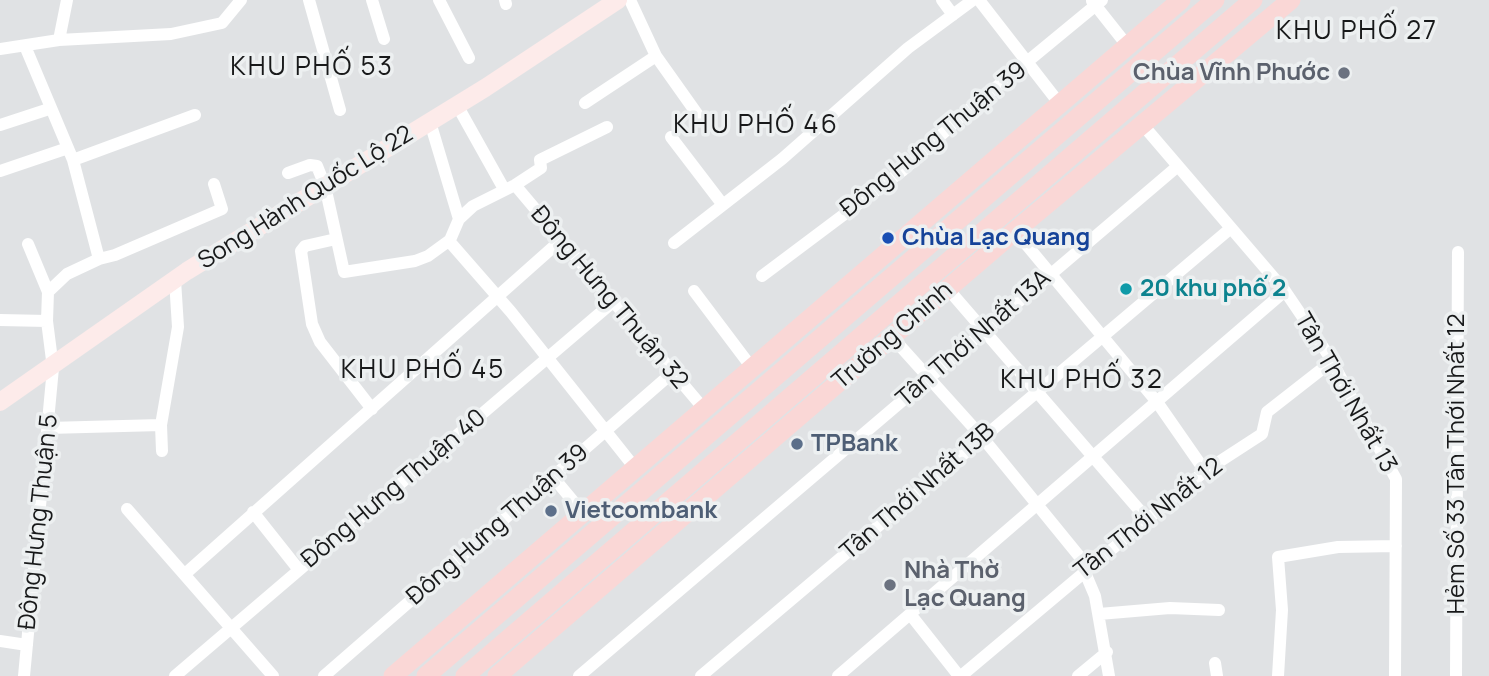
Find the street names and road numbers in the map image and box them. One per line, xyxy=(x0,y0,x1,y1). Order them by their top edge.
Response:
street label: Đông Hưng Thuận 39 xyxy=(835,56,1033,224)
street label: Song Hành Quốc Lộ 22 xyxy=(193,120,419,276)
street label: Đông Hưng Thuận 32 xyxy=(524,201,694,395)
street label: Tân Thới Nhất 13A xyxy=(891,264,1057,414)
street label: Trường Chinh xyxy=(827,276,959,396)
street label: Tân Thới Nhất 13 xyxy=(1288,308,1402,478)
street label: Hẻm Số 33 Tân Thới Nhất 12 xyxy=(1443,314,1471,614)
street label: Đông Hưng Thuận 40 xyxy=(296,404,492,574)
street label: Đông Hưng Thuận 5 xyxy=(13,413,65,631)
street label: Tân Thới Nhất 13B xyxy=(835,417,1001,567)
street label: Đông Hưng Thuận 39 xyxy=(401,438,595,612)
street label: Tân Thới Nhất 12 xyxy=(1069,452,1229,586)

